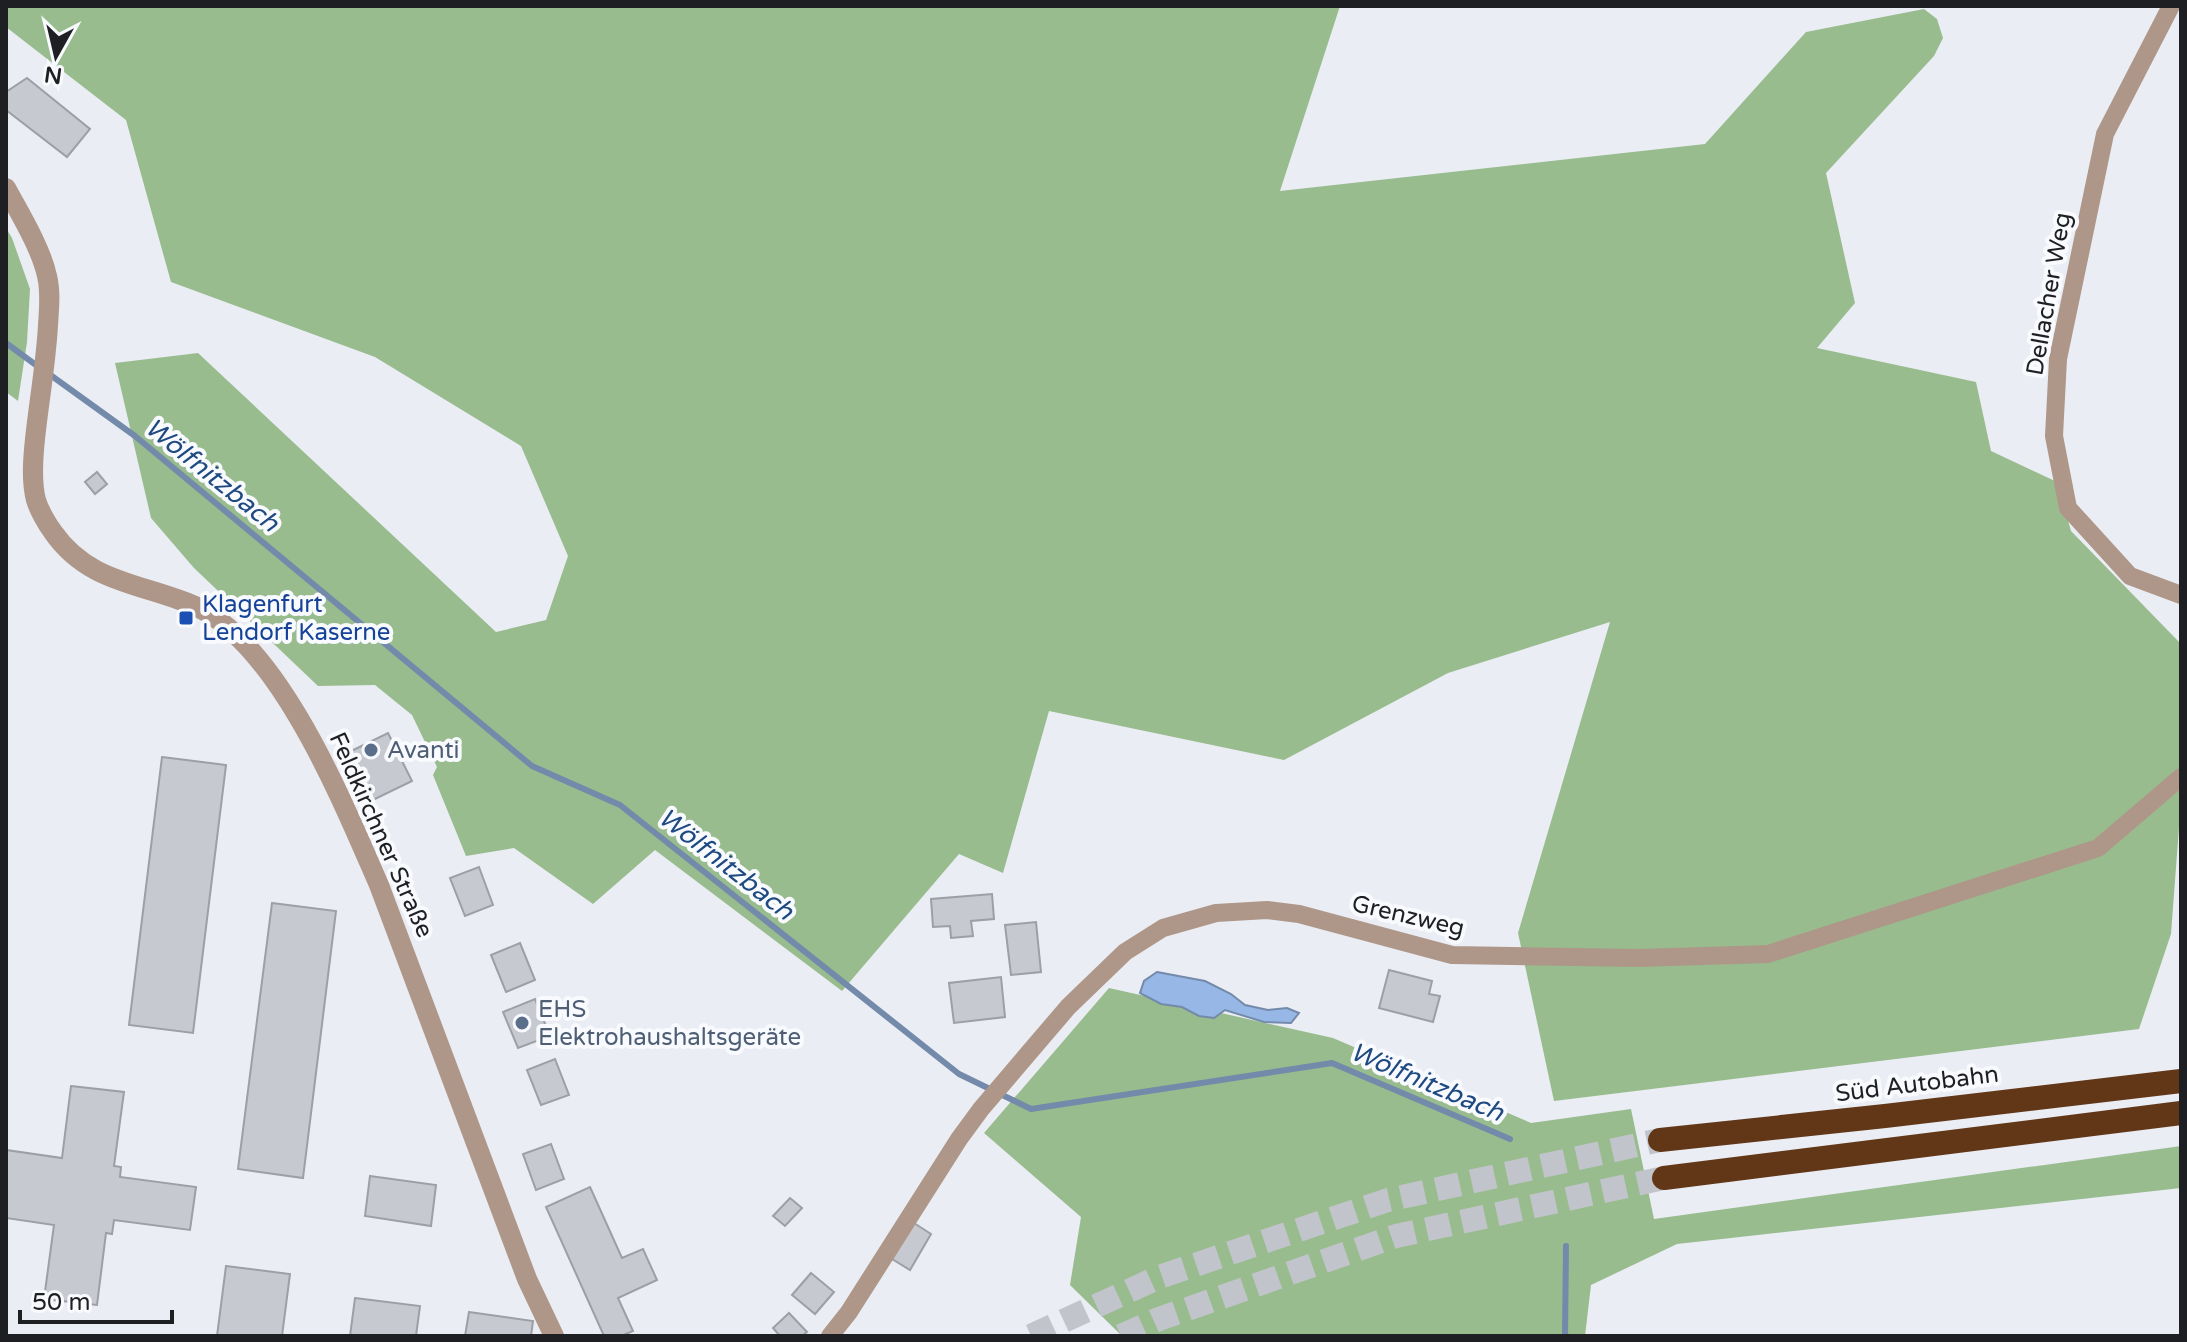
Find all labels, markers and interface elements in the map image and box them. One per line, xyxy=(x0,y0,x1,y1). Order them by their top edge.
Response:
north arrow xyxy=(16,16,96,96)
text: N xyxy=(43,61,64,89)
street label: Dellacher Weg xyxy=(2020,210,2078,378)
water label: Wölfnitzbach xyxy=(139,412,286,539)
place label: Klagenfurt Lendorf Kaserne xyxy=(202,590,390,647)
marker: Klagenfurt Lendorf Kaserne xyxy=(177,609,195,627)
street label: Feldkirchner Straße xyxy=(323,728,439,942)
place label: Avanti xyxy=(387,736,460,765)
marker: Avanti xyxy=(362,741,380,759)
water label: Wölfnitzbach xyxy=(652,802,801,927)
street label: Grenzweg xyxy=(1349,889,1467,943)
place label: EHS Elektrohaushaltsgeräte xyxy=(538,995,801,1052)
marker: EHS Elektrohaushaltsgeräte xyxy=(513,1014,531,1032)
water label: Wölfnitzbach xyxy=(1346,1036,1509,1129)
street label: Süd Autobahn xyxy=(1834,1060,2000,1108)
scale bar xyxy=(20,1274,172,1324)
text: 50 m xyxy=(32,1288,90,1317)

